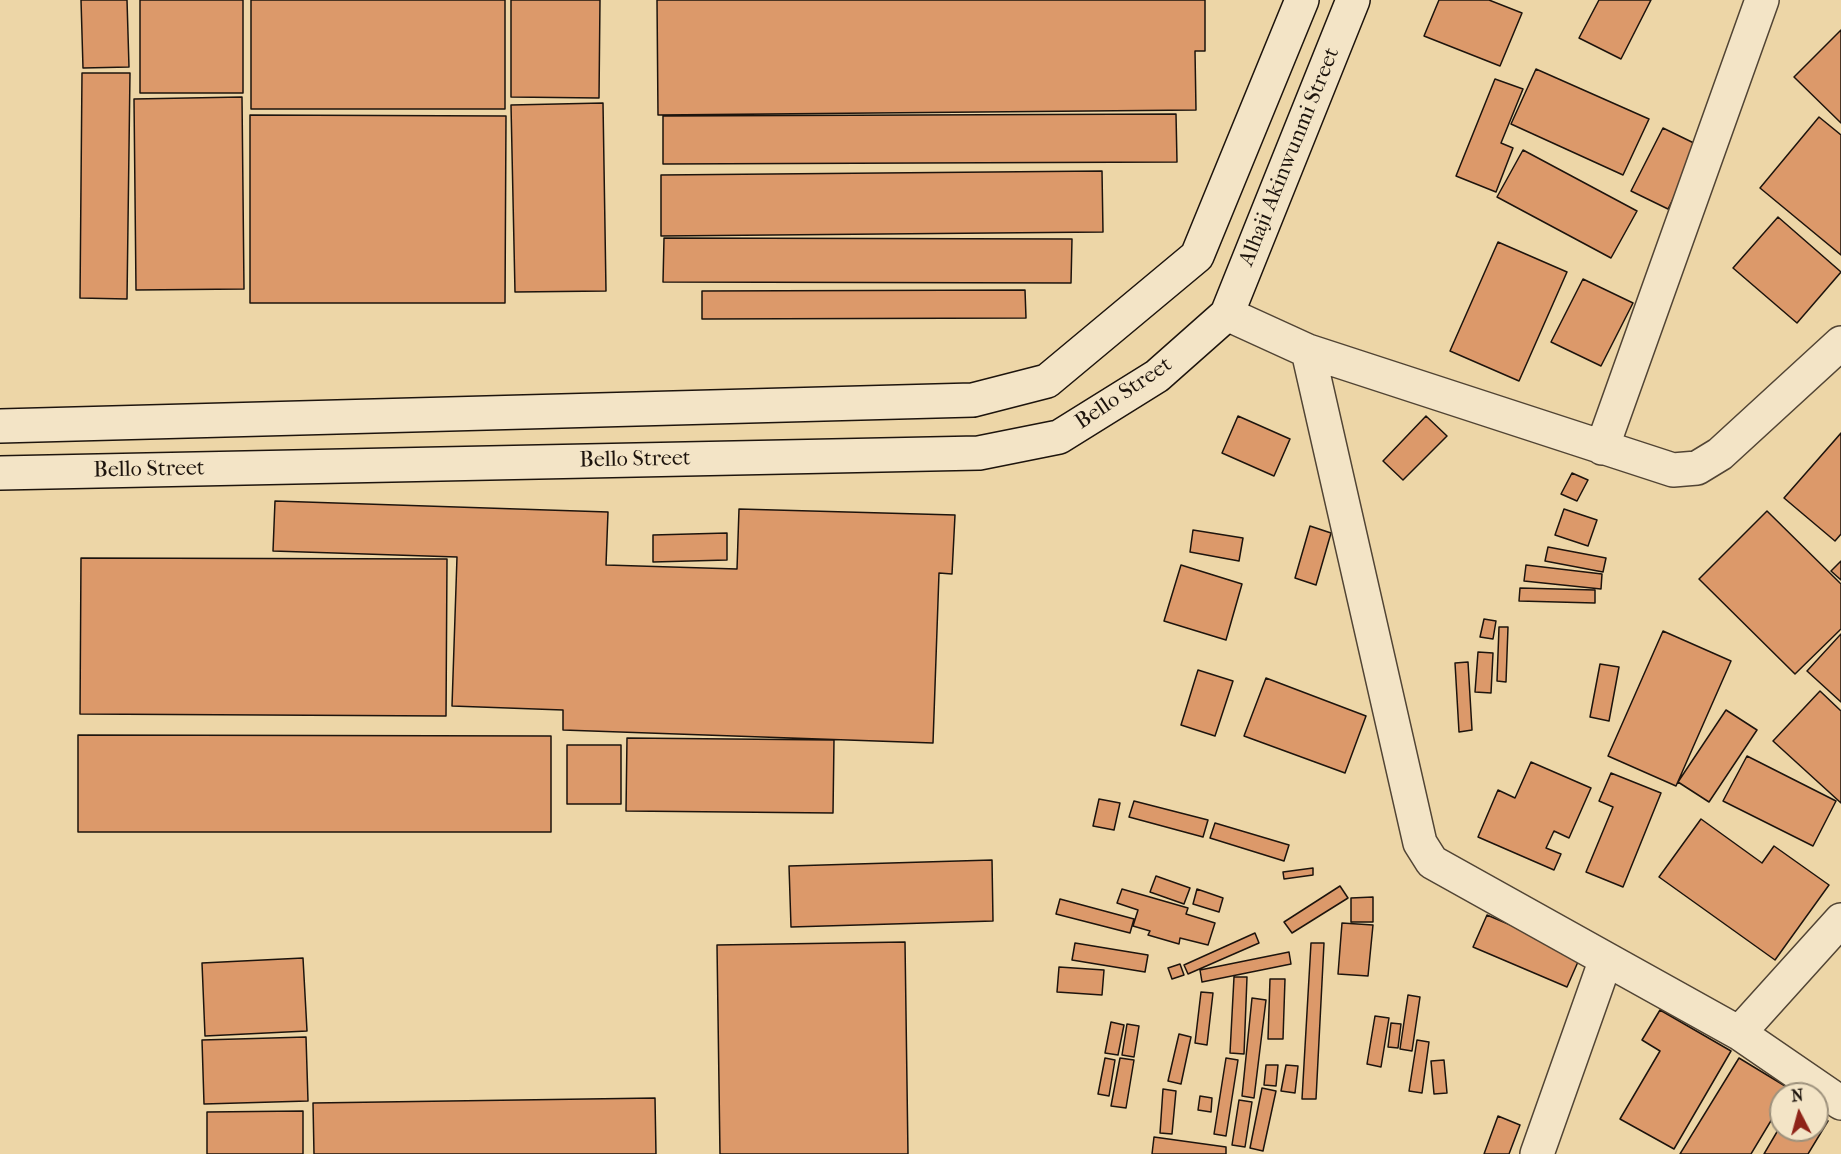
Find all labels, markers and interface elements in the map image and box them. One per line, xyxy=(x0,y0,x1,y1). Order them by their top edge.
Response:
street label: Alhaji Akinwunmi Street xyxy=(1234,44,1346,270)
street label: Bello Street xyxy=(1071,352,1177,436)
street label: Bello Street xyxy=(579,446,691,474)
street label: Bello Street xyxy=(93,456,205,484)
north arrow xyxy=(1769,1082,1829,1142)
text: N xyxy=(1790,1086,1804,1106)

